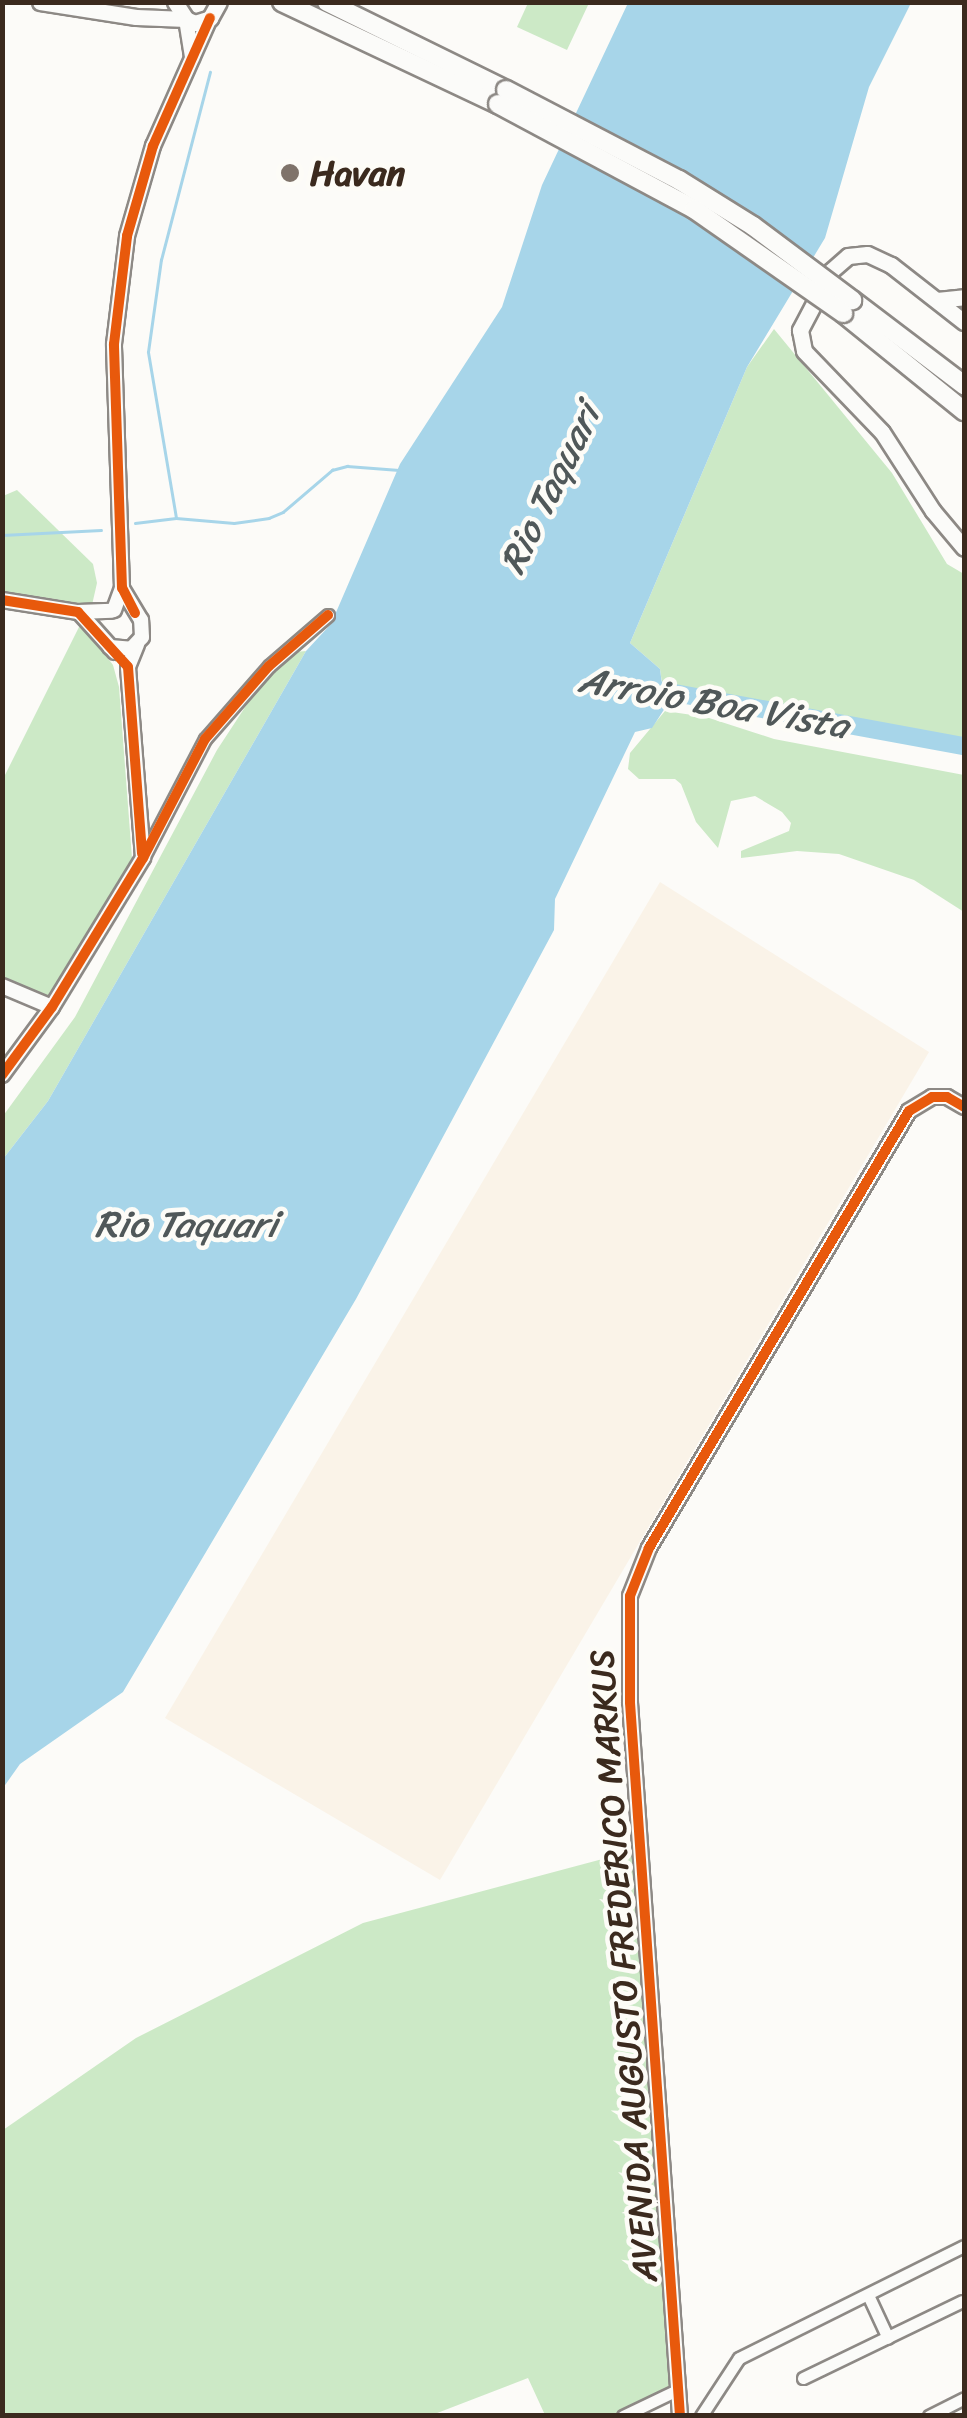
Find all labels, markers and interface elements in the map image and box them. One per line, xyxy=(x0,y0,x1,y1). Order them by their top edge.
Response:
place label: Havan xyxy=(310,152,405,194)
marker: Havan xyxy=(279,162,301,184)
water label: Rio Taquari xyxy=(489,397,611,581)
water label: Arroio Boa Vista xyxy=(576,657,852,749)
water label: Rio Taquari xyxy=(94,1202,278,1248)
street label: AVENIDA AUGUSTO FREDERICO MARKUS xyxy=(580,1647,666,2285)

